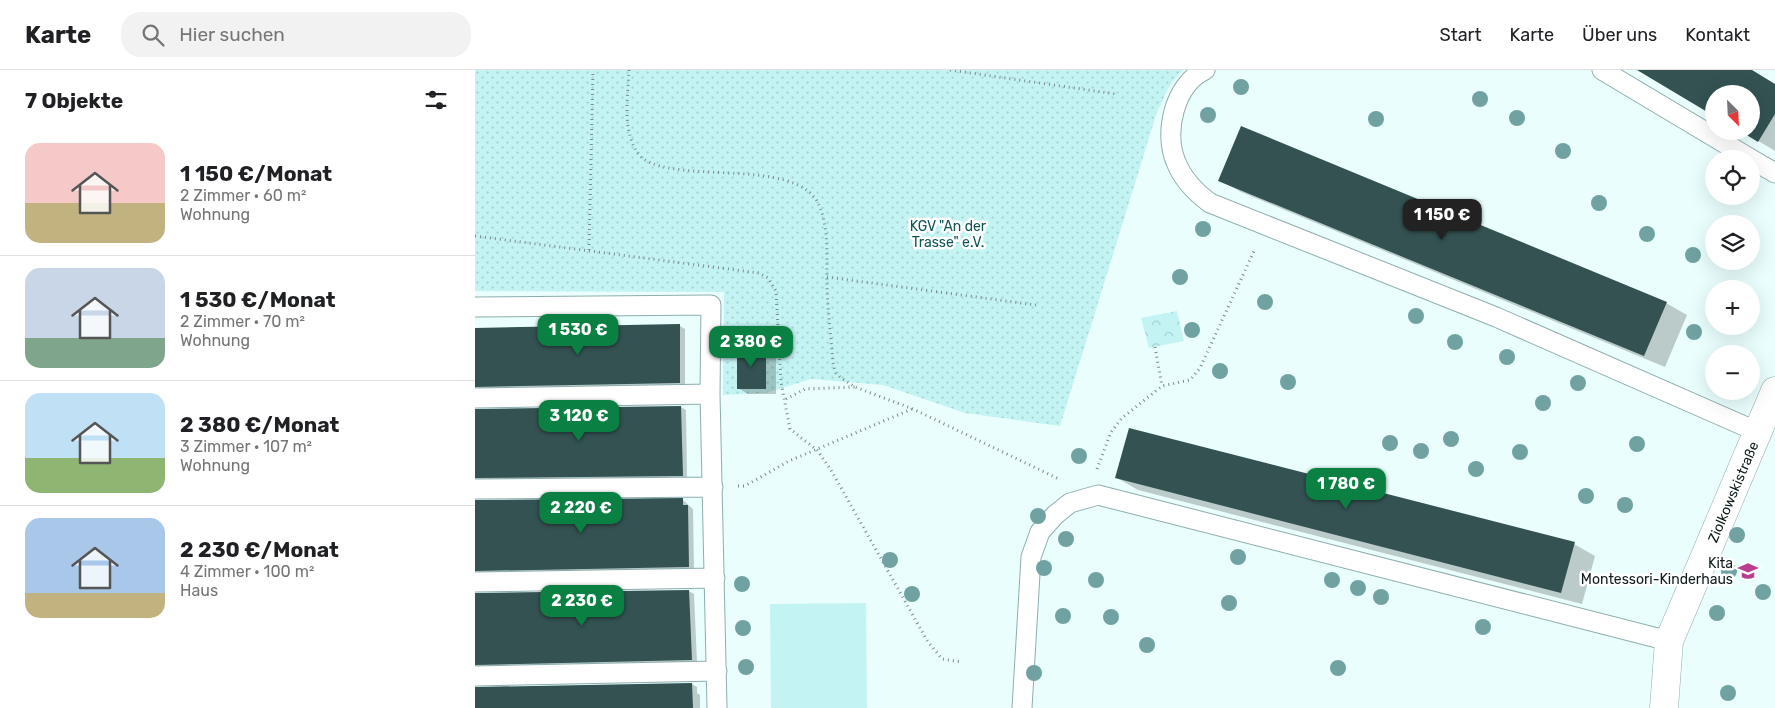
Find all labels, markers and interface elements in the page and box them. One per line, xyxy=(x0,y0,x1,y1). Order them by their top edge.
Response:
search box xyxy=(121,12,471,57)
text: Karte xyxy=(25,21,91,49)
icon: search xyxy=(139,21,167,49)
text: Hier suchen xyxy=(179,23,285,46)
text: Start xyxy=(1439,24,1482,46)
text: Karte xyxy=(1510,24,1554,46)
text: Über uns xyxy=(1582,24,1657,46)
text: Kontakt xyxy=(1685,24,1750,46)
north arrow xyxy=(1705,85,1760,140)
map controls xyxy=(1705,85,1760,400)
icon: filters xyxy=(422,86,450,114)
text: 7 Objekte xyxy=(25,88,123,113)
button: locate xyxy=(1705,150,1760,205)
text: 1 150 €/Monat xyxy=(180,161,332,186)
icon: home xyxy=(65,163,125,223)
text: 2 Zimmer · 60 m² xyxy=(180,186,306,205)
pin: 1 150 € xyxy=(1396,198,1488,241)
text: Wohnung xyxy=(180,205,250,224)
text: 1 150 € xyxy=(1414,205,1470,224)
button: layers xyxy=(1705,215,1760,270)
park label: KGV "An der Trasse" e.V. xyxy=(910,218,987,251)
button: + xyxy=(1705,280,1760,335)
text: 1 530 €/Monat xyxy=(180,287,336,312)
icon: home xyxy=(65,288,125,348)
text: 2 Zimmer · 70 m² xyxy=(180,312,305,331)
pin: 1 530 € xyxy=(532,314,624,356)
text: 1 530 € xyxy=(548,320,608,339)
pin: 2 380 € xyxy=(705,326,797,368)
text: Wohnung xyxy=(180,331,250,350)
text: 2 380 € xyxy=(720,332,782,351)
button: − xyxy=(1705,345,1760,400)
pin: 3 120 € xyxy=(533,400,625,442)
text: 3 120 € xyxy=(549,406,609,425)
text: 2 380 €/Monat xyxy=(180,412,339,437)
icon: home xyxy=(65,413,125,473)
text: 3 Zimmer · 107 m² xyxy=(180,437,312,456)
street label: Ziolkowskistraße xyxy=(1704,439,1763,545)
text: Wohnung xyxy=(180,456,250,475)
pin: 1 780 € xyxy=(1300,468,1392,510)
text: 1 780 € xyxy=(1317,474,1375,493)
pin: 2 220 € xyxy=(535,492,627,534)
text: 2 220 € xyxy=(550,498,612,517)
text: 2 230 €/Monat xyxy=(180,537,339,562)
icon: home xyxy=(65,538,125,598)
place label: Kita Montessori-Kinderhaus xyxy=(1581,555,1733,588)
school or university icon: Kita Montessori-Kinderhaus xyxy=(1737,560,1759,582)
text: 4 Zimmer · 100 m² xyxy=(180,562,314,581)
text: Haus xyxy=(180,581,218,600)
pin: 2 230 € xyxy=(536,584,628,627)
text: 2 230 € xyxy=(551,591,613,610)

